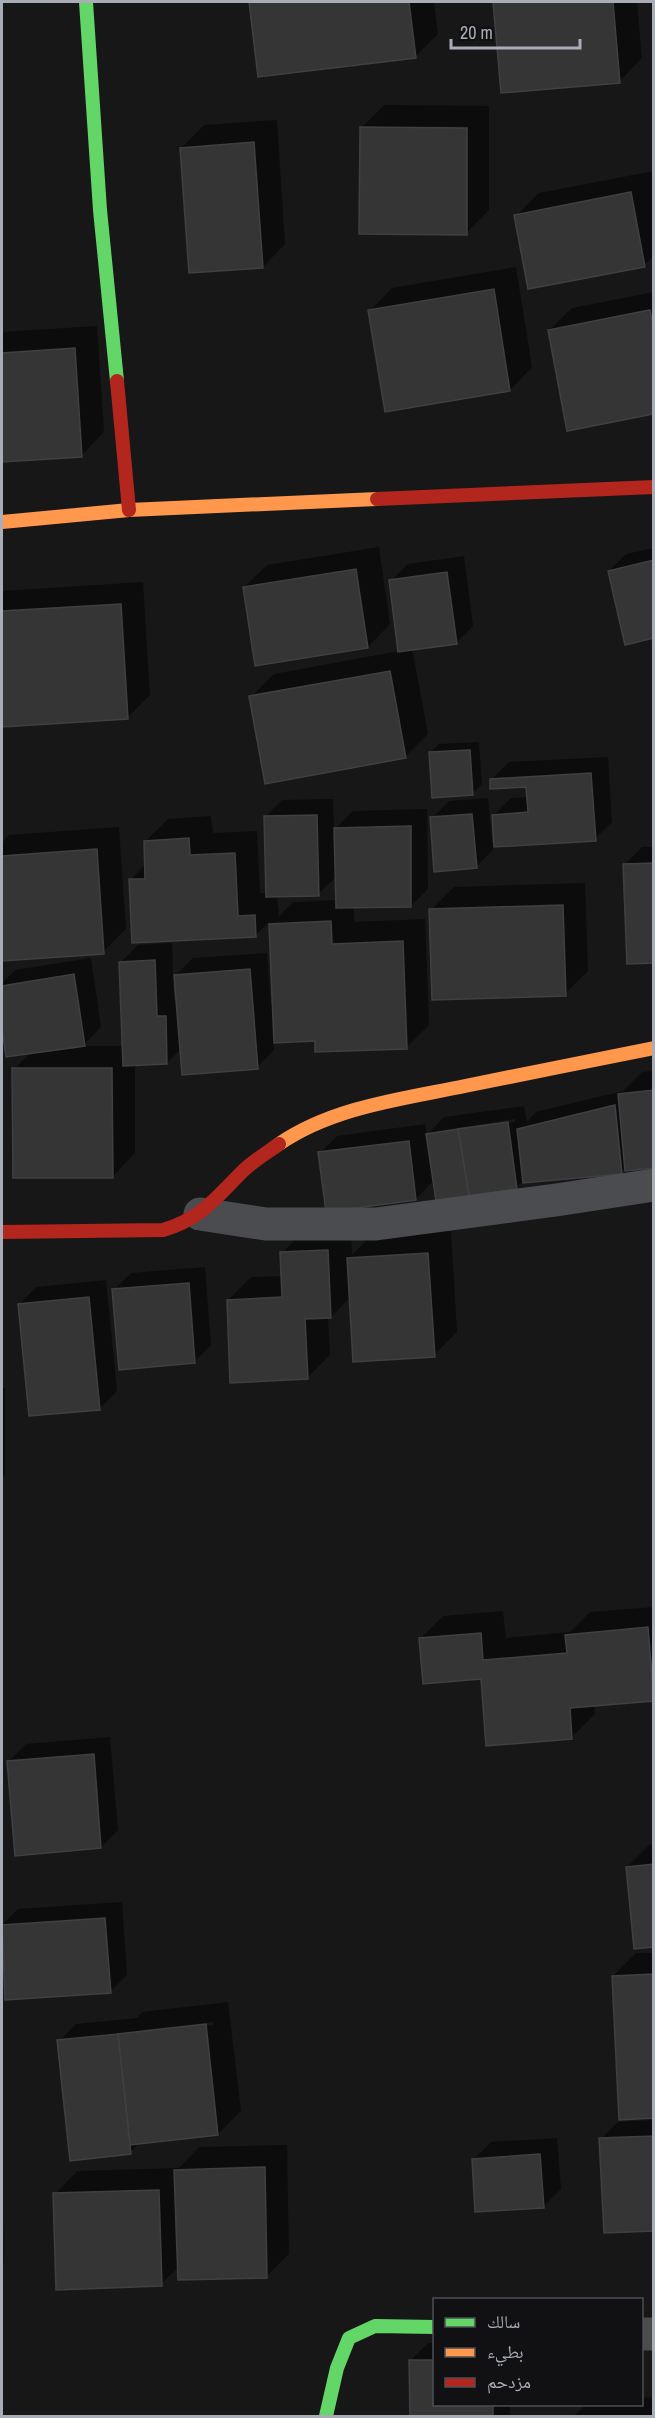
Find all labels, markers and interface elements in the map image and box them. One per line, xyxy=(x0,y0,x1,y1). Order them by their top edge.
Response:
scale bar xyxy=(451,12,580,50)
text: 20 m xyxy=(460,20,493,45)
legend xyxy=(433,2298,643,2406)
text: سالك xyxy=(487,2309,520,2334)
text: بطيء xyxy=(487,2339,524,2367)
text: مزدحم xyxy=(487,2369,531,2394)

